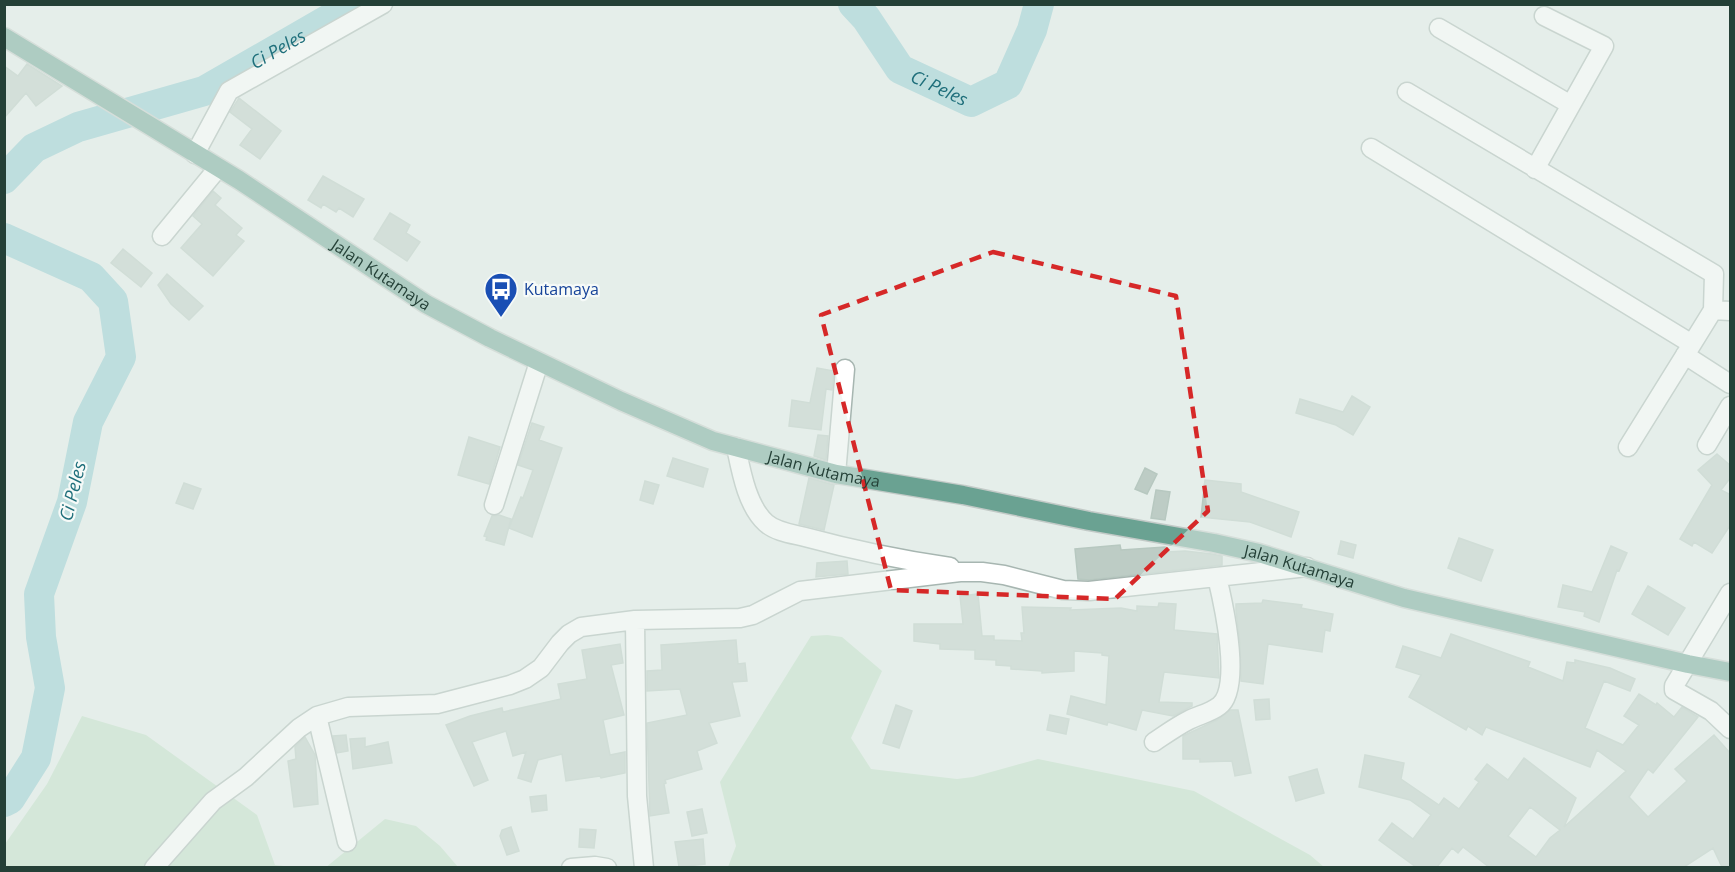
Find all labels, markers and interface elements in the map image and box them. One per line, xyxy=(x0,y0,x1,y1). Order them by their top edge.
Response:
water label: Ci Peles xyxy=(246,23,310,74)
water label: Ci Peles xyxy=(907,64,972,111)
street label: Jalan Kutamaya xyxy=(326,232,435,315)
bus stop icon: Kutamaya xyxy=(483,271,519,318)
place label: Kutamaya xyxy=(524,278,599,300)
street label: Jalan Kutamaya xyxy=(763,445,882,492)
water label: Ci Peles xyxy=(53,459,91,523)
street label: Jalan Kutamaya xyxy=(1240,539,1358,593)

